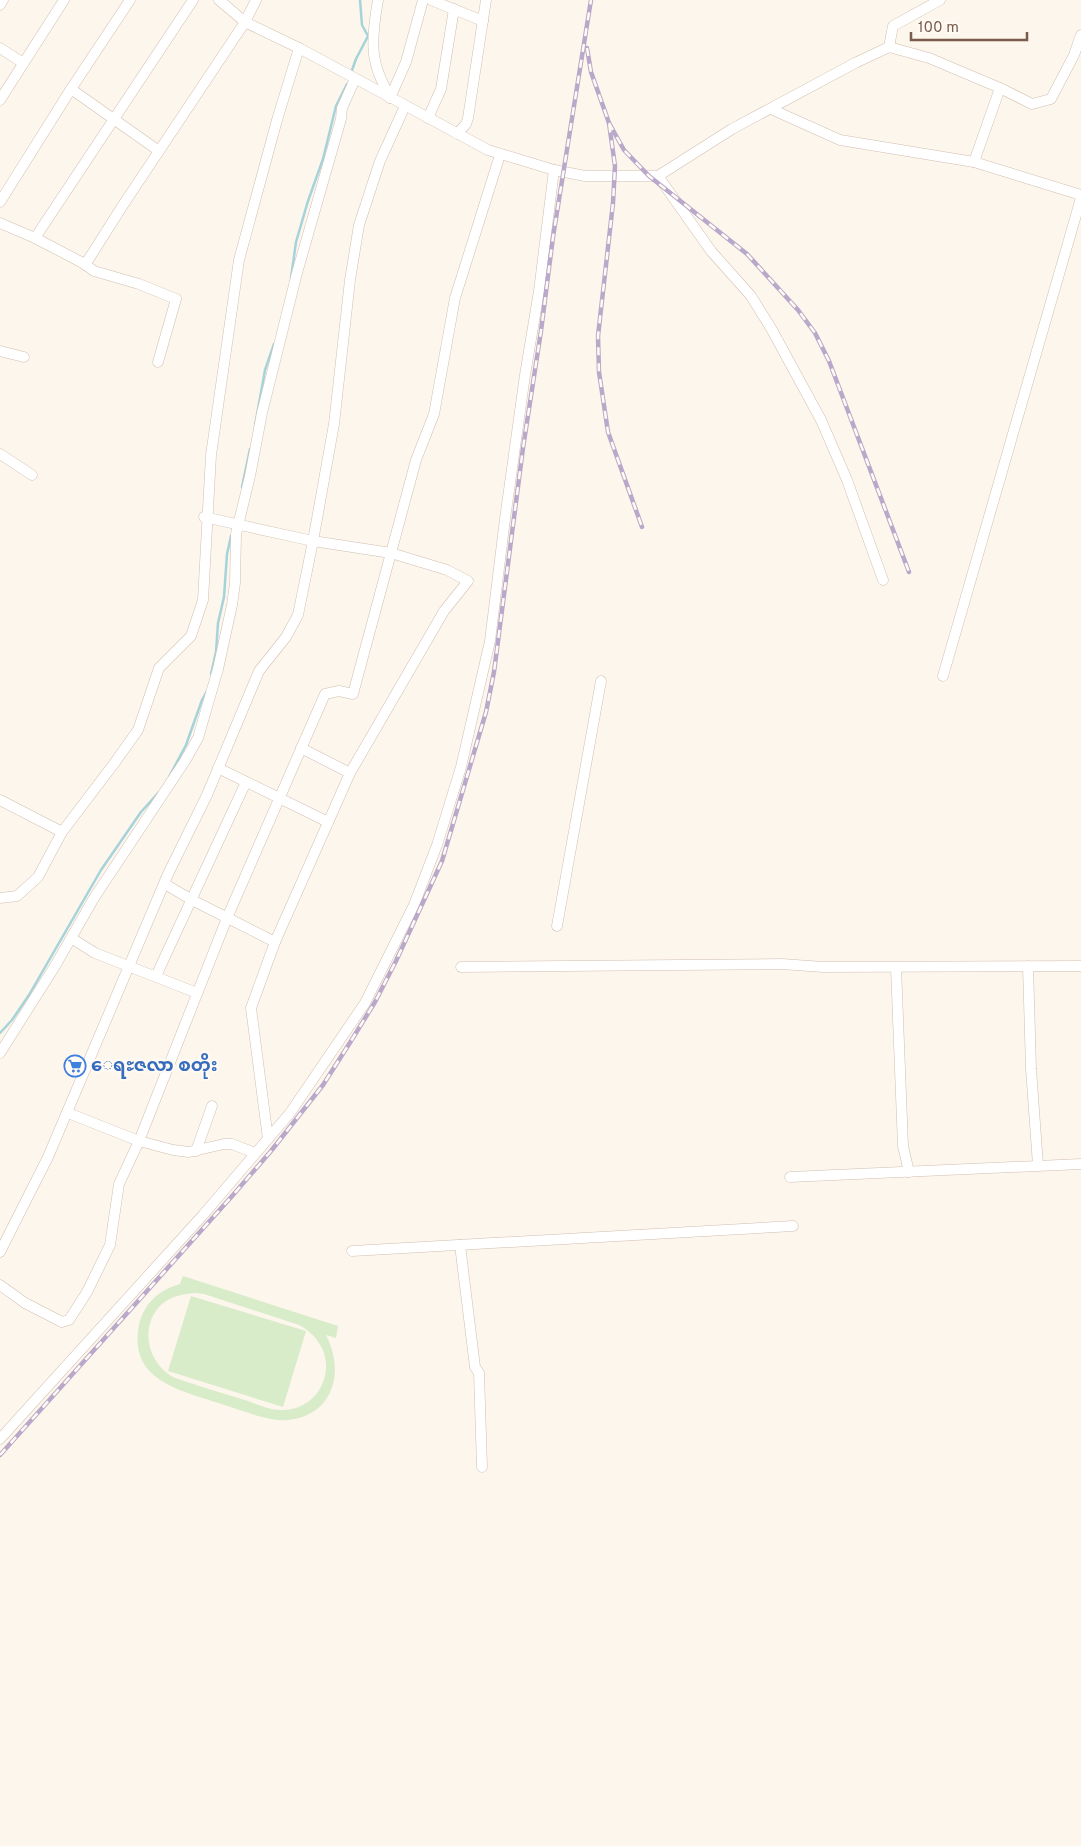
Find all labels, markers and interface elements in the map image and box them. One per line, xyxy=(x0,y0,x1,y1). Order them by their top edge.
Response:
scale bar xyxy=(911,10,1027,42)
text: 100 m xyxy=(918,19,959,38)
place label: ေရႊဇလာ စတိုး xyxy=(91,1053,218,1079)
supermarket icon: ေရႊဇလာ စတိုး xyxy=(63,1054,87,1078)

